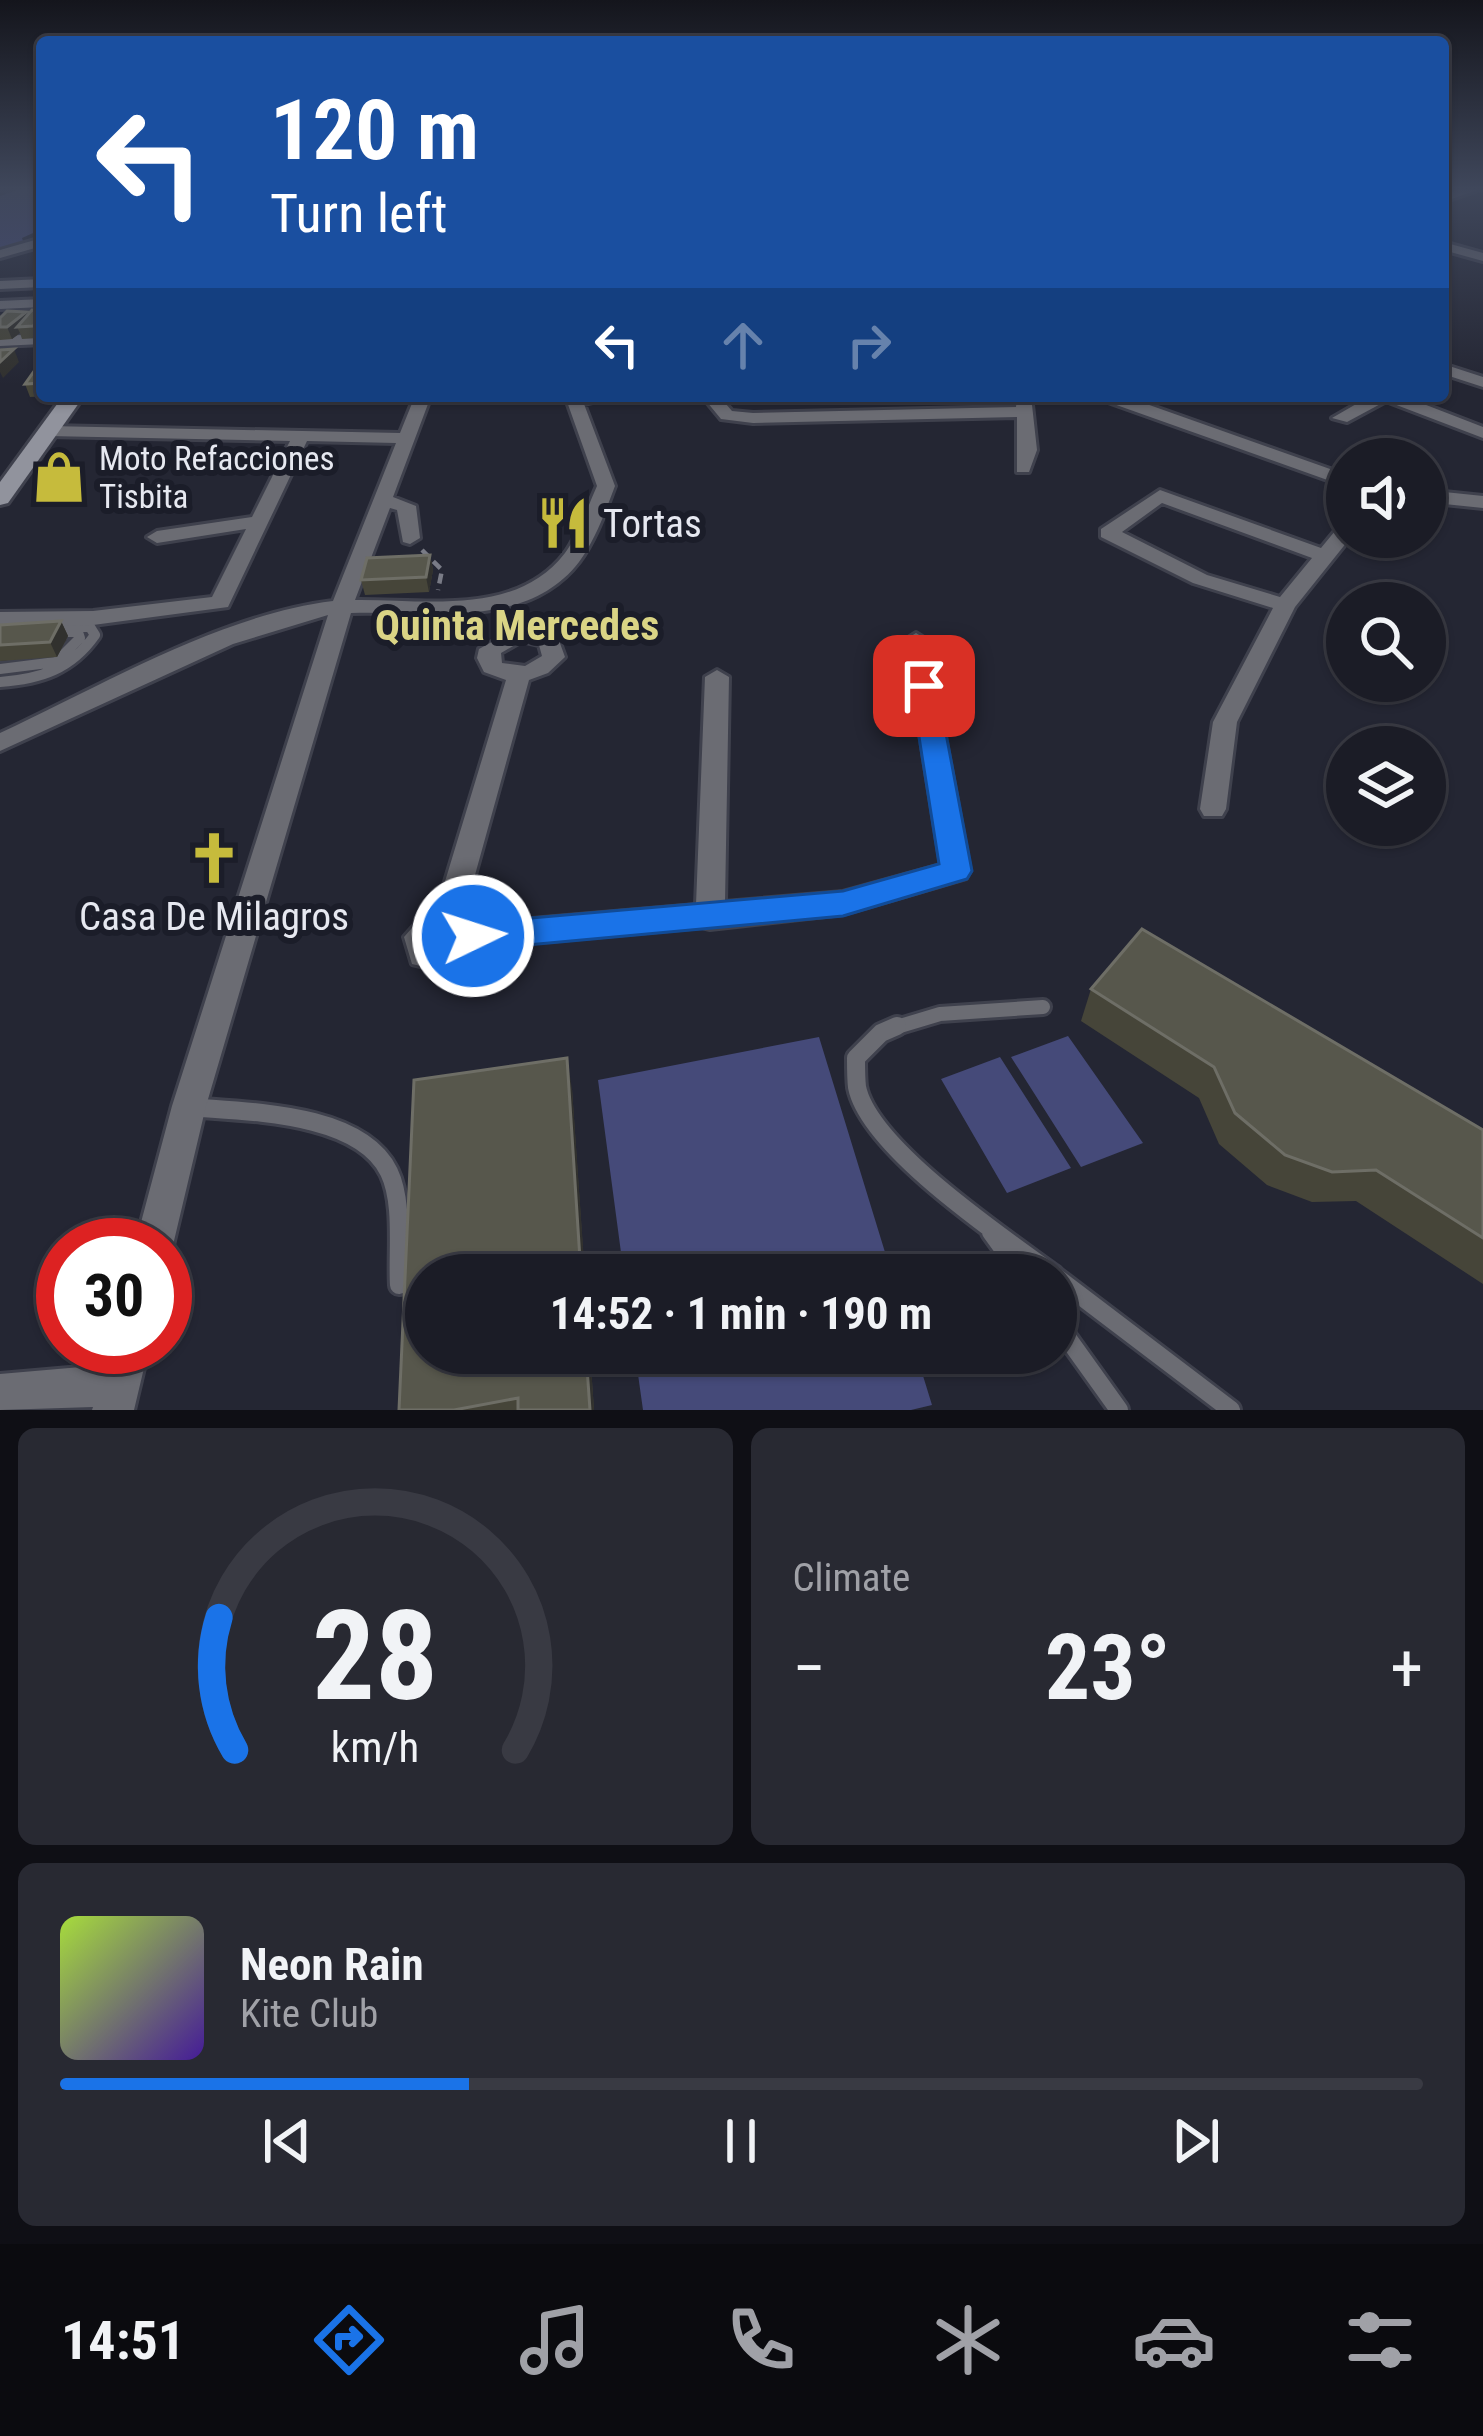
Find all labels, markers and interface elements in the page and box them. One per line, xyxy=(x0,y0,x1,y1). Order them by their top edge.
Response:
text: 120 m xyxy=(270,81,479,180)
icon: left xyxy=(72,84,228,240)
text: Turn left xyxy=(270,182,447,245)
icon: left xyxy=(584,312,650,378)
icon: ahead xyxy=(710,312,776,378)
icon: right xyxy=(836,312,902,378)
map controls xyxy=(1326,438,1446,846)
button: sound xyxy=(1326,438,1446,558)
place label: Moto Refacciones Tisbita xyxy=(99,439,334,516)
shop icon: Moto Refacciones Tisbita xyxy=(30,448,88,506)
restaurant icon: Tortas xyxy=(534,494,592,552)
place label: Tortas xyxy=(603,501,702,547)
button: search xyxy=(1326,582,1446,702)
district label: Quinta Mercedes xyxy=(375,601,659,650)
pin xyxy=(873,635,975,737)
icon: arrive xyxy=(891,653,957,719)
button: layers xyxy=(1326,726,1446,846)
church icon: Casa De Milagros xyxy=(185,829,243,887)
position arrow xyxy=(410,873,536,999)
place label: Casa De Milagros xyxy=(79,894,349,940)
speed limit sign: 30 xyxy=(36,1218,192,1374)
text: 14:52 · 1 min · 190 m xyxy=(550,1287,932,1340)
text: Climate xyxy=(793,1555,910,1601)
text: 28 xyxy=(312,1583,438,1729)
text: 23° xyxy=(1045,1616,1171,1721)
text: − xyxy=(793,1630,826,1707)
text: + xyxy=(1390,1630,1423,1707)
text: km/h xyxy=(331,1721,419,1771)
text: Neon Rain xyxy=(240,1938,424,1991)
text: Kite Club xyxy=(240,1991,378,2037)
icon: previous xyxy=(254,2108,320,2174)
icon: pause xyxy=(708,2108,774,2174)
icon: next xyxy=(1163,2108,1229,2174)
icon: directions xyxy=(307,2298,391,2382)
icon: music xyxy=(513,2298,597,2382)
icon: phone xyxy=(719,2298,803,2382)
icon: climate xyxy=(926,2298,1010,2382)
icon: car xyxy=(1132,2298,1216,2382)
icon: filters xyxy=(1338,2298,1422,2382)
text: 14:51 xyxy=(61,2309,185,2372)

